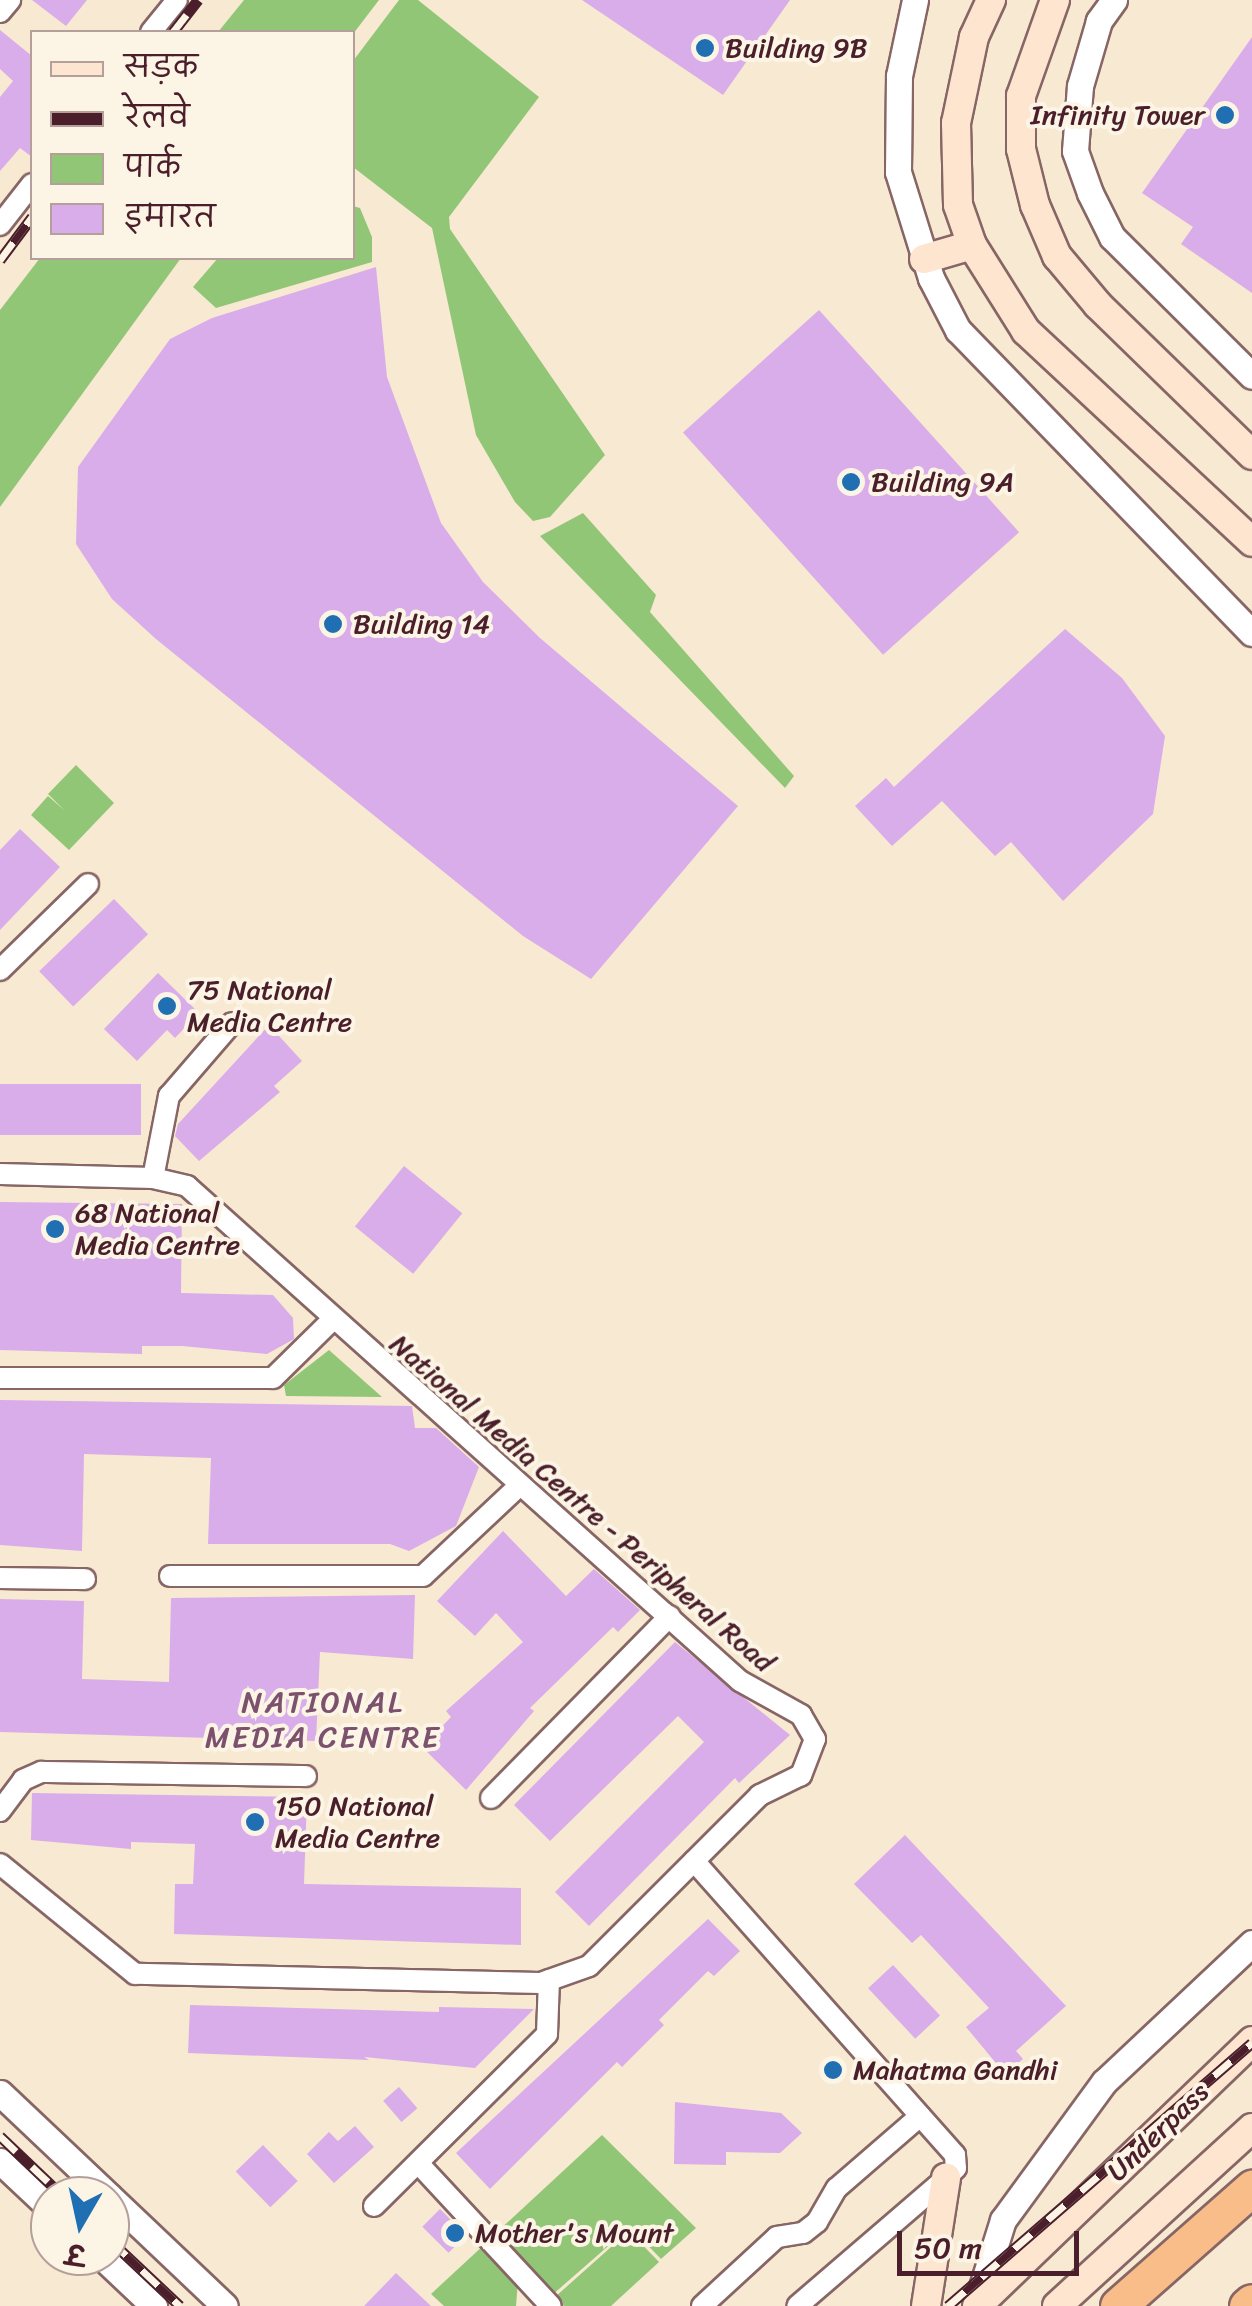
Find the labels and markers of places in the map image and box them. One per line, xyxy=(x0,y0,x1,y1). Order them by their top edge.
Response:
place label: Building 9B xyxy=(725,31,867,65)
marker: Building 9B xyxy=(694,37,716,59)
place label: Infinity Tower xyxy=(1030,98,1205,132)
marker: Infinity Tower xyxy=(1214,104,1236,126)
place label: Building 9A xyxy=(871,465,1014,499)
marker: Building 9A xyxy=(840,471,862,493)
place label: Building 14 xyxy=(353,607,490,641)
marker: Building 14 xyxy=(322,613,344,635)
place label: 75 National Media Centre xyxy=(187,973,353,1039)
marker: 75 National Media Centre xyxy=(156,995,178,1017)
place label: 68 National Media Centre xyxy=(75,1196,241,1262)
marker: 68 National Media Centre xyxy=(44,1218,66,1240)
place label: 150 National Media Centre xyxy=(275,1789,441,1855)
marker: 150 National Media Centre xyxy=(244,1811,266,1833)
place label: Mahatma Gandhi xyxy=(853,2053,1057,2087)
marker: Mahatma Gandhi xyxy=(822,2059,844,2081)
place label: Mother's Mount xyxy=(475,2216,675,2250)
marker: Mother's Mount xyxy=(444,2222,466,2244)

